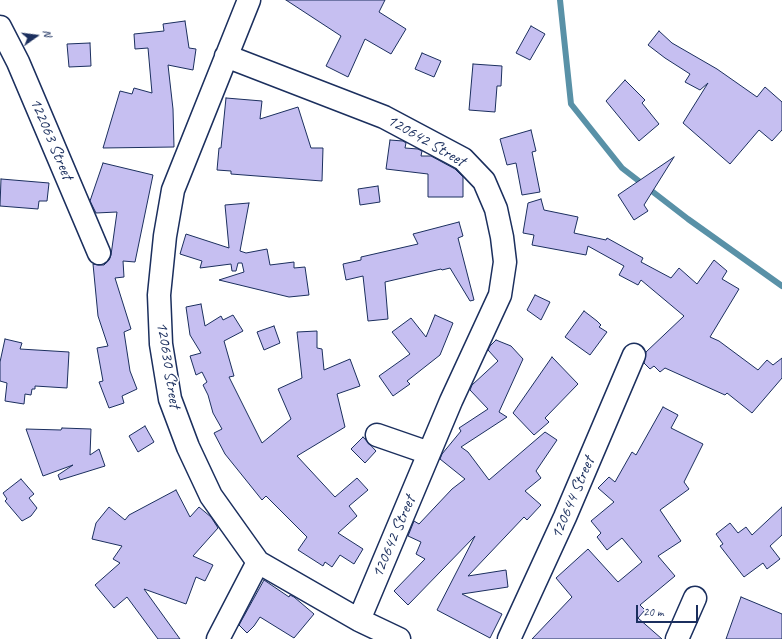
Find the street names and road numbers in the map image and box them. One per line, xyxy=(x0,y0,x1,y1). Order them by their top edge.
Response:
street label: 122063 Street xyxy=(25,95,77,183)
street label: 120642 Street xyxy=(383,110,469,172)
street label: 120630 Street xyxy=(151,320,185,410)
street label: 120644 Street xyxy=(547,454,599,542)
street label: 120642 Street xyxy=(368,493,420,581)

